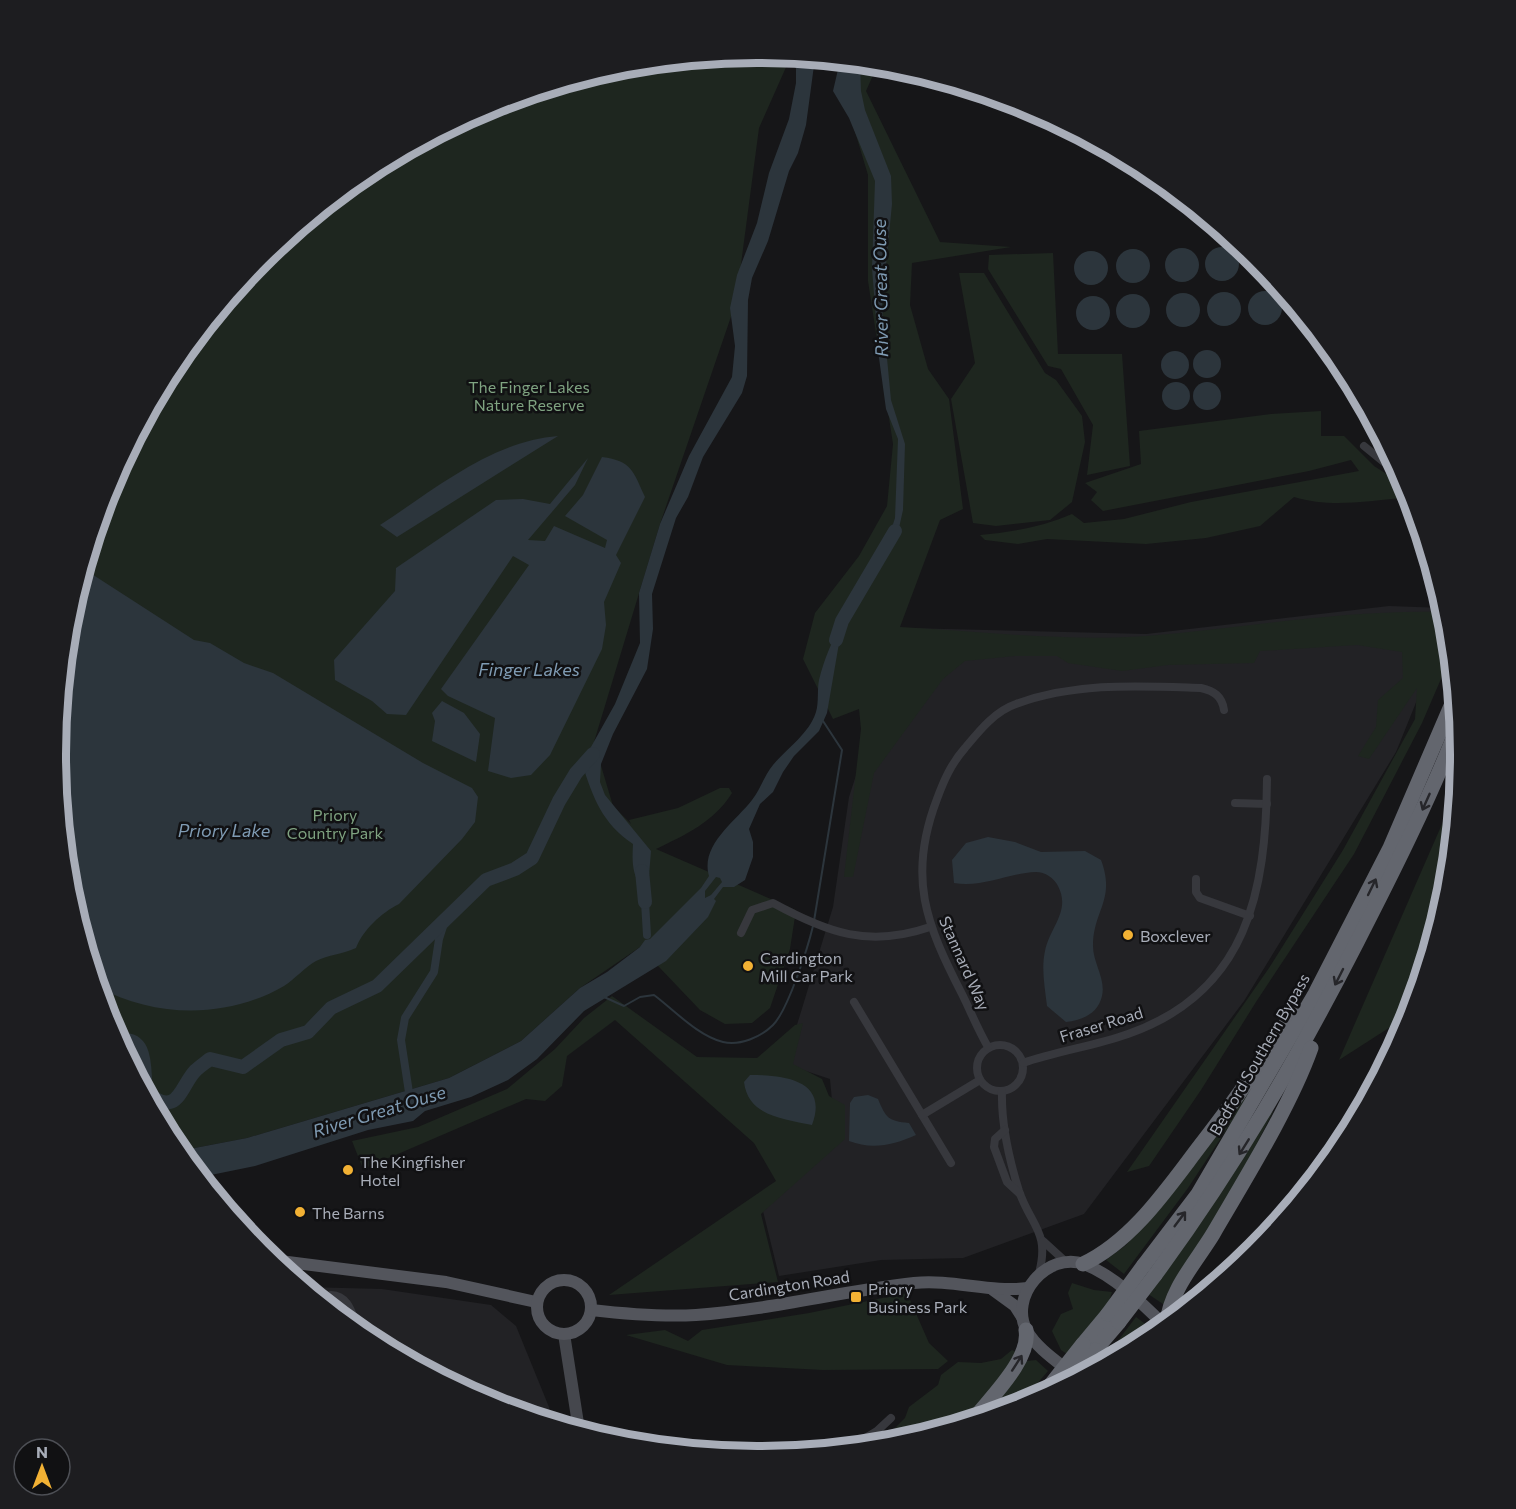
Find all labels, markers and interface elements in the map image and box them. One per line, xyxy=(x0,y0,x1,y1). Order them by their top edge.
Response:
water label: River Great Ouse xyxy=(868,218,892,357)
park label: The Finger Lakes Nature Reserve xyxy=(468,377,590,414)
water label: Finger Lakes xyxy=(478,658,580,680)
one-way arrow xyxy=(1420,793,1431,811)
park label: Priory Country Park xyxy=(287,805,384,842)
water label: Priory Lake xyxy=(178,819,271,841)
one-way arrow xyxy=(1366,878,1378,896)
street label: Stannard Way xyxy=(936,913,994,1013)
place label: Boxclever xyxy=(1140,926,1211,945)
marker: Boxclever xyxy=(1121,928,1135,942)
place label: Cardington Mill Car Park xyxy=(760,948,853,985)
marker: Cardington Mill Car Park xyxy=(741,959,755,973)
one-way arrow xyxy=(1333,968,1345,985)
street label: Bedford Southern Bypass xyxy=(1205,970,1313,1138)
street label: Fraser Road xyxy=(1057,1002,1145,1046)
water label: River Great Ouse xyxy=(310,1080,449,1142)
one-way arrow xyxy=(1237,1138,1249,1155)
place label: The Kingfisher Hotel xyxy=(360,1152,466,1189)
marker: The Kingfisher Hotel xyxy=(341,1163,355,1177)
place label: The Barns xyxy=(312,1203,384,1222)
marker: The Barns xyxy=(293,1205,307,1219)
one-way arrow xyxy=(1173,1211,1186,1227)
street label: Cardington Road xyxy=(727,1266,851,1304)
place label: Priory Business Park xyxy=(868,1279,968,1316)
marker: Priory Business Park xyxy=(849,1290,863,1304)
one-way arrow xyxy=(1011,1355,1023,1372)
north arrow xyxy=(12,1437,72,1497)
text: N xyxy=(36,1442,48,1461)

